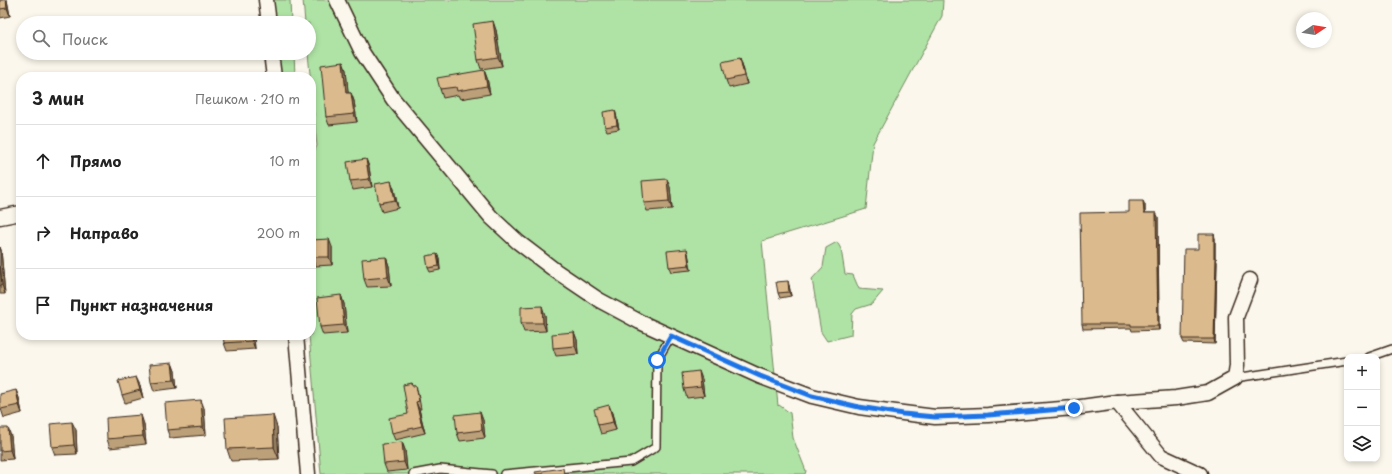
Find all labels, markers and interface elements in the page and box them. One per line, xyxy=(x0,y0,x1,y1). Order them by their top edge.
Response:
north arrow xyxy=(1296,12,1332,48)
search box xyxy=(16,16,316,60)
icon: search xyxy=(30,27,52,49)
text: Поиск xyxy=(62,27,108,50)
text: 3 мин xyxy=(32,85,84,111)
text: Пешком · 210 m xyxy=(195,89,300,108)
text: Прямо xyxy=(70,149,121,172)
icon: ahead xyxy=(32,150,54,172)
text: 10 m xyxy=(270,151,300,170)
text: Направо xyxy=(70,221,139,244)
icon: right xyxy=(32,222,54,244)
text: 200 m xyxy=(257,223,300,242)
text: Пункт назначения xyxy=(70,293,213,316)
icon: arrive xyxy=(32,294,54,316)
route start xyxy=(648,351,666,369)
map controls xyxy=(1344,354,1380,462)
button: + xyxy=(1344,354,1380,390)
button: − xyxy=(1344,390,1380,426)
route end xyxy=(1065,399,1083,417)
button: layers xyxy=(1344,426,1380,462)

